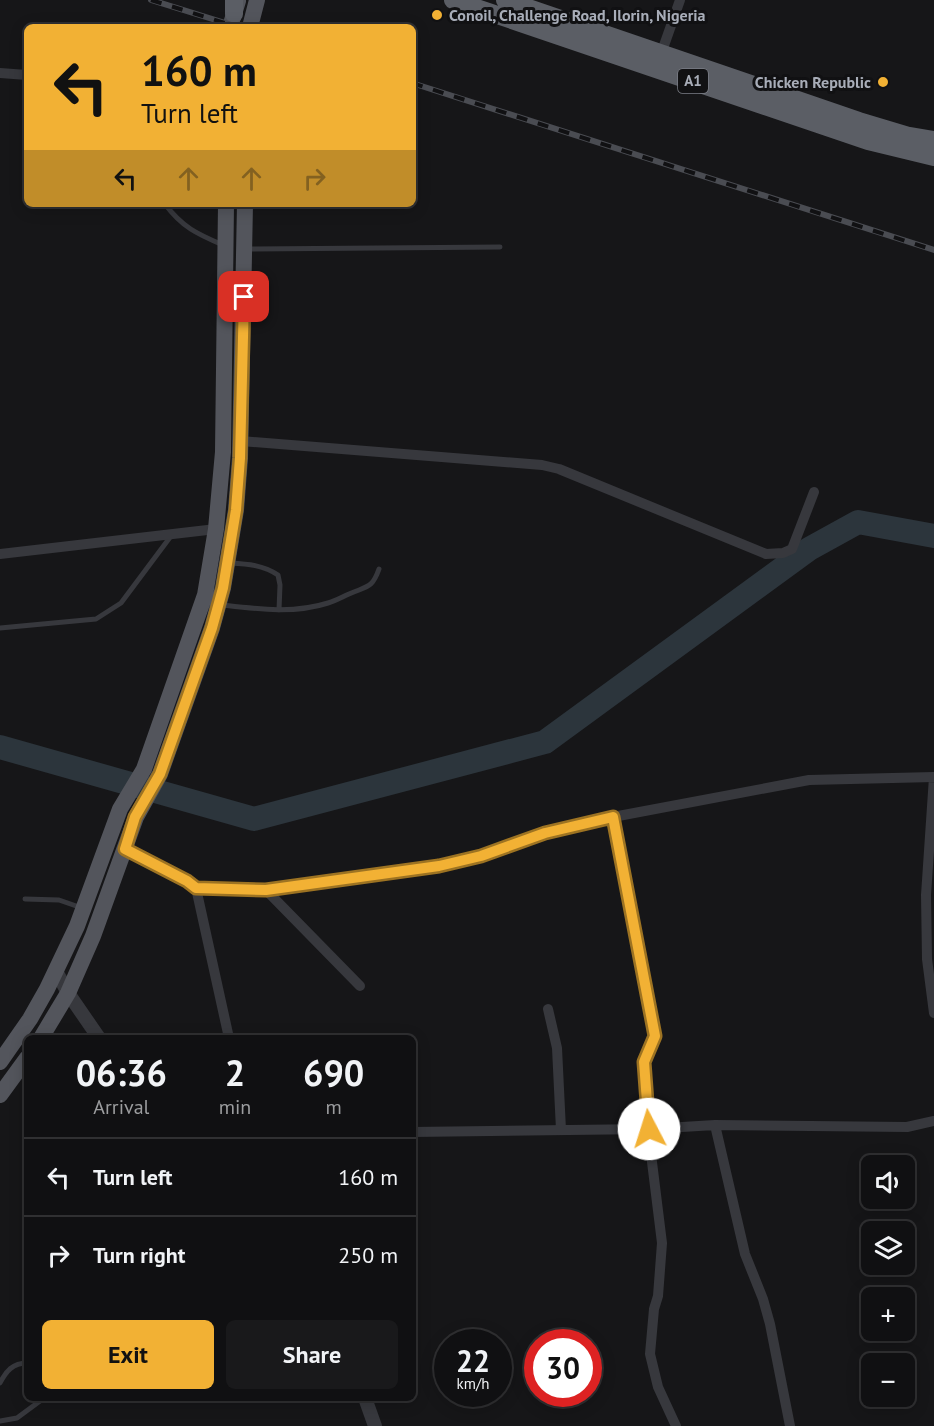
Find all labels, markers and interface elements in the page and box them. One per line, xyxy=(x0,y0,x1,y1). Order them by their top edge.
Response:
place label: Conoil, Challenge Road, Ilorin, Nigeria xyxy=(449,5,706,25)
marker: Conoil, Challenge Road, Ilorin, Nigeria xyxy=(430,8,444,22)
text: 160 m xyxy=(141,43,257,98)
icon: left xyxy=(42,48,120,126)
road number: A1 xyxy=(678,69,708,93)
place label: Chicken Republic xyxy=(755,72,871,92)
marker: Chicken Republic xyxy=(876,75,890,89)
text: Turn left xyxy=(141,96,238,130)
icon: left xyxy=(109,162,142,195)
icon: ahead xyxy=(172,162,205,195)
icon: ahead xyxy=(235,162,268,195)
icon: right xyxy=(298,162,331,195)
pin xyxy=(218,271,269,322)
icon: arrive xyxy=(227,280,260,313)
text: 06:36 xyxy=(76,1049,167,1096)
text: 2 xyxy=(225,1049,245,1096)
text: 690 xyxy=(303,1049,364,1096)
text: Arrival xyxy=(93,1094,149,1120)
text: min xyxy=(219,1094,251,1120)
text: m xyxy=(326,1094,342,1120)
position arrow xyxy=(617,1097,681,1161)
map controls xyxy=(861,1155,915,1407)
button: sound xyxy=(861,1155,915,1209)
icon: left xyxy=(42,1161,75,1194)
text: Turn left xyxy=(93,1163,173,1191)
text: 160 m xyxy=(338,1163,398,1191)
button: layers xyxy=(861,1221,915,1275)
icon: right xyxy=(42,1239,75,1272)
text: Turn right xyxy=(93,1241,185,1269)
text: 250 m xyxy=(338,1241,398,1269)
button: + xyxy=(861,1287,915,1341)
button: Exit xyxy=(42,1320,214,1389)
button: Share xyxy=(226,1320,398,1389)
speed limit sign: 30 xyxy=(524,1329,602,1407)
text: 22 xyxy=(456,1341,490,1380)
button: − xyxy=(861,1353,915,1407)
text: km/h xyxy=(457,1374,489,1393)

